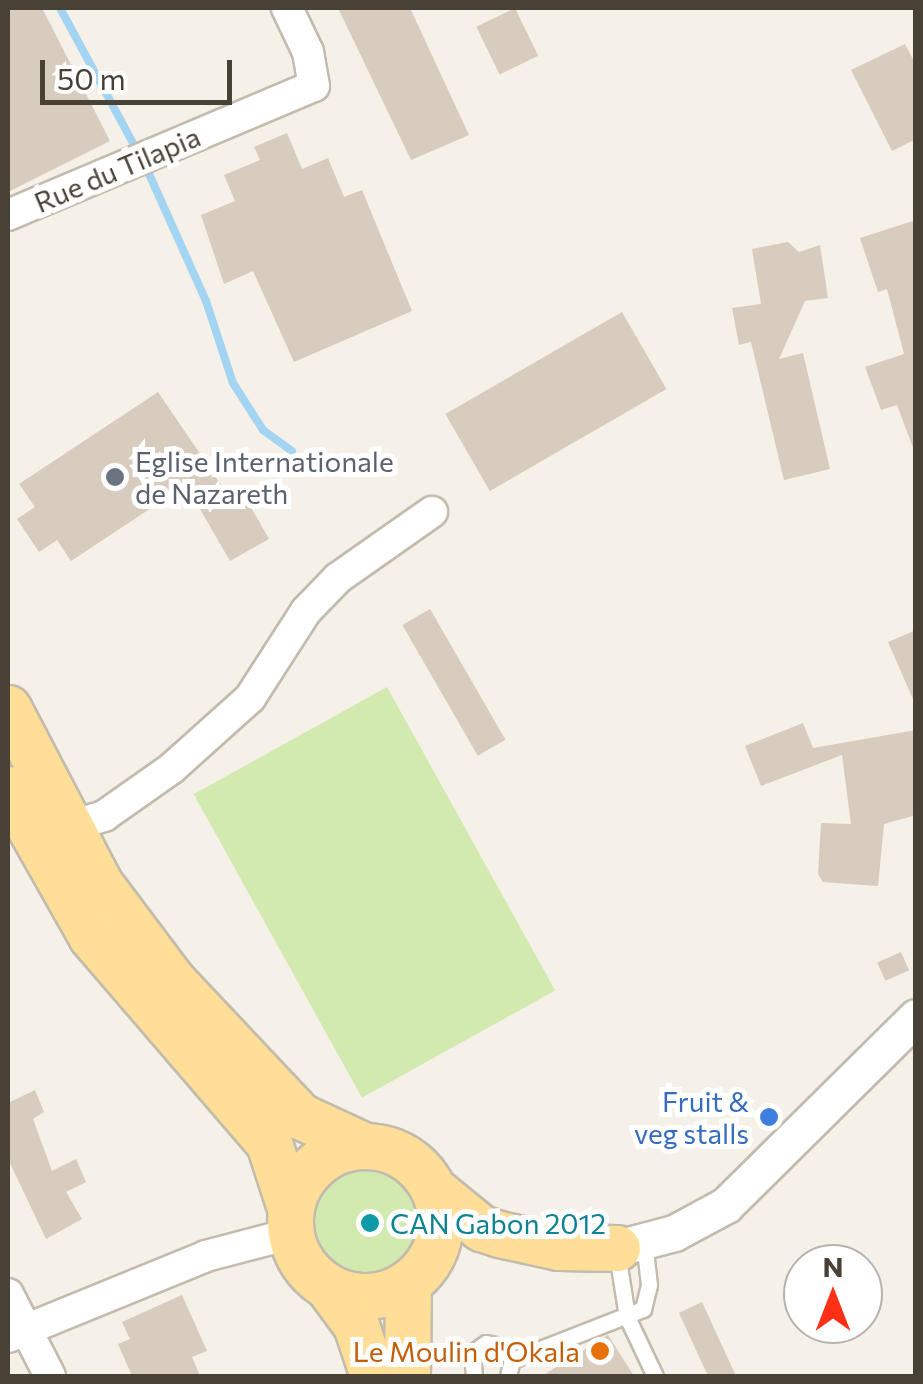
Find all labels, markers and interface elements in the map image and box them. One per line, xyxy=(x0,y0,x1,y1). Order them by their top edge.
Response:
scale bar xyxy=(45,40,238,102)
text: 50 m xyxy=(57,59,126,96)
street label: Rue du Tilapia xyxy=(29,119,205,219)
place label: Eglise Internationale de Nazareth xyxy=(135,444,394,510)
marker: Eglise Internationale de Nazareth xyxy=(104,466,126,488)
place label: Fruit & veg stalls xyxy=(634,1084,749,1150)
marker: Fruit & veg stalls xyxy=(758,1106,780,1128)
place label: CAN Gabon 2012 xyxy=(390,1206,606,1240)
marker: CAN Gabon 2012 xyxy=(359,1212,381,1234)
north arrow xyxy=(783,1244,883,1344)
text: N xyxy=(823,1249,844,1283)
place label: Le Moulin d'Okala xyxy=(353,1334,580,1368)
marker: Le Moulin d'Okala xyxy=(589,1340,611,1362)

